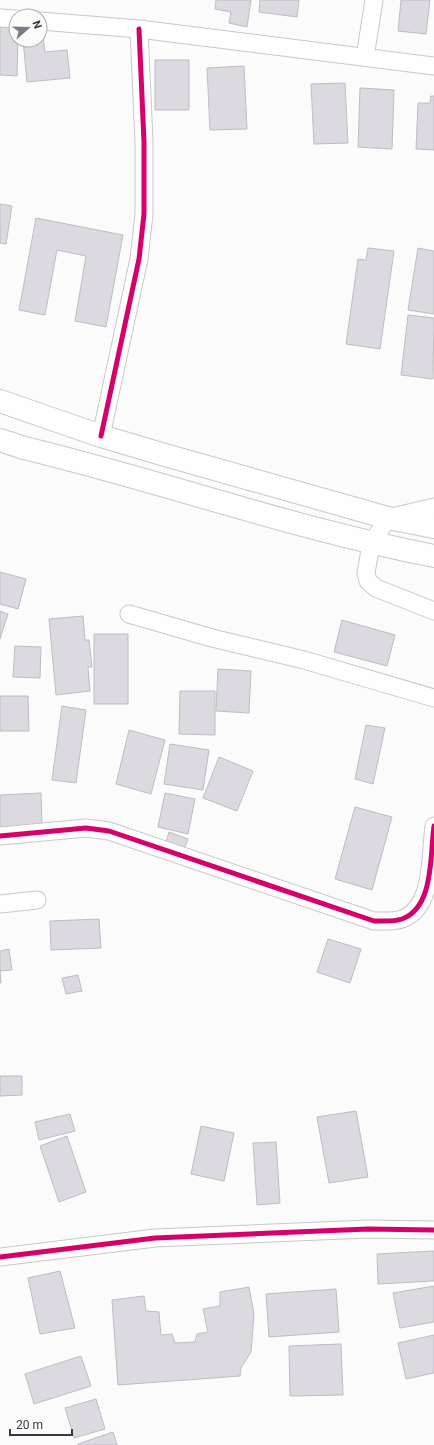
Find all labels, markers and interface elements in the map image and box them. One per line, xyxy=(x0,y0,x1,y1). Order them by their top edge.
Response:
north arrow xyxy=(8,8,48,48)
text: N xyxy=(29,19,44,31)
scale bar xyxy=(10,1411,72,1437)
text: 20 m xyxy=(16,1418,43,1432)

